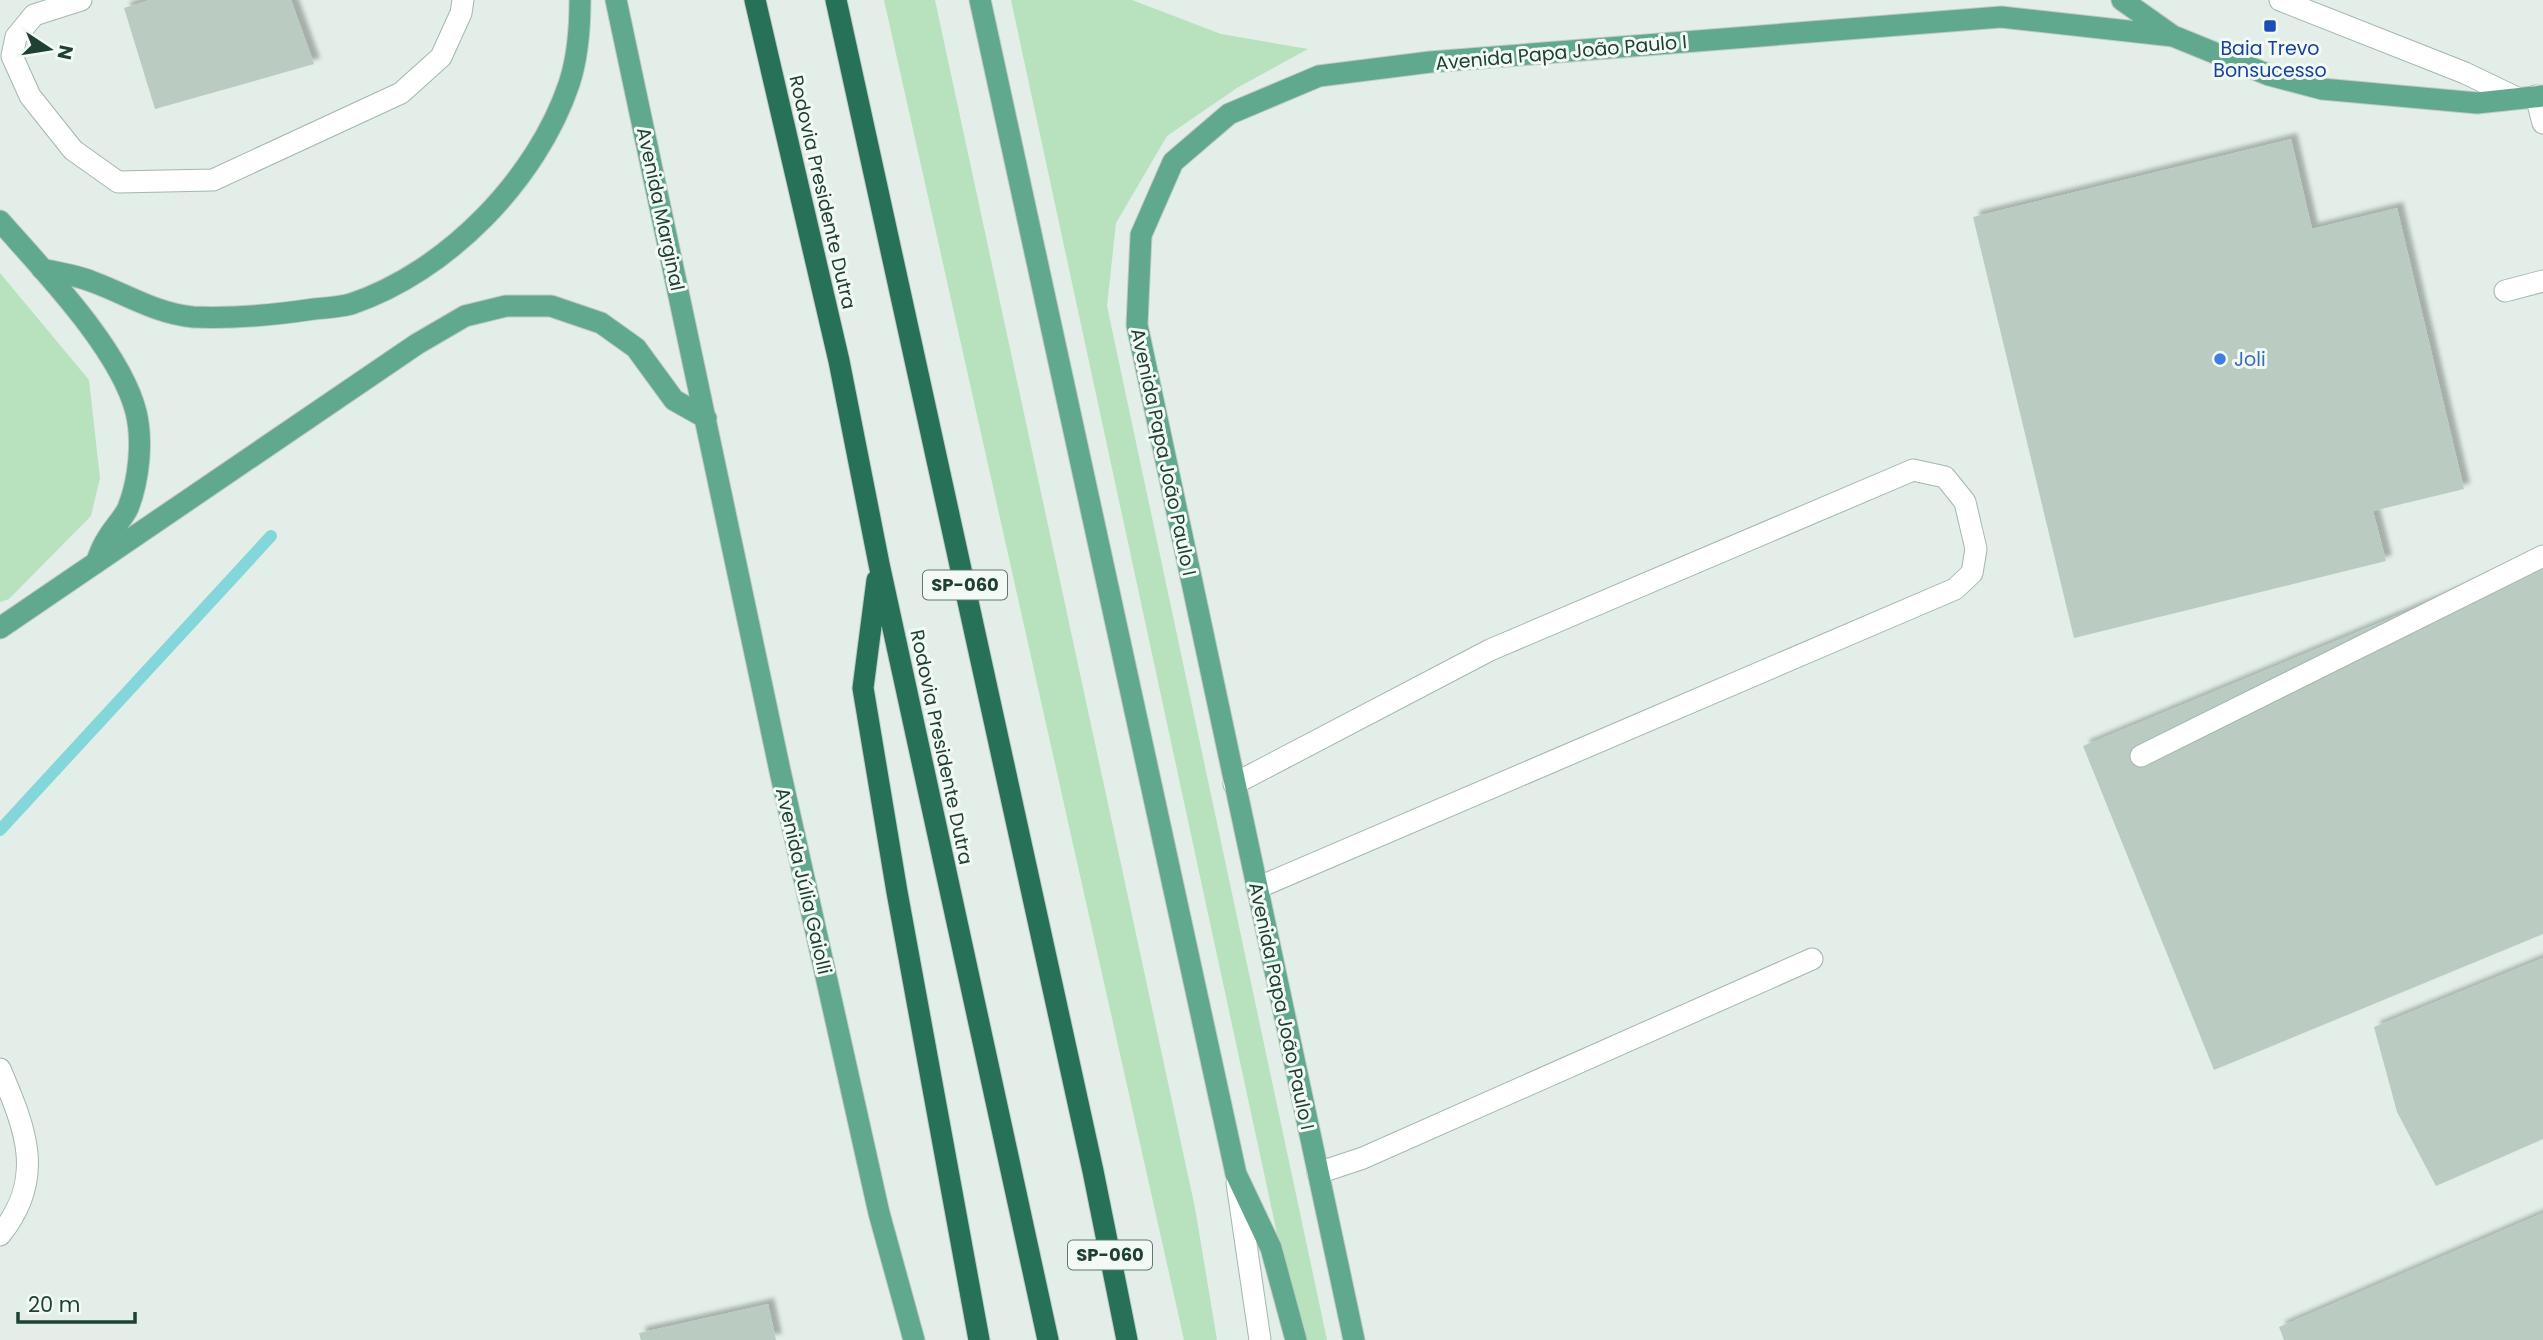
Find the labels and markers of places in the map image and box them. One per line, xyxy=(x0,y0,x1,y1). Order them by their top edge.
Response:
marker: Baia Trevo Bonsucesso xyxy=(2262,18,2278,34)
place label: Baia Trevo Bonsucesso xyxy=(2213,35,2327,84)
place label: Joli xyxy=(2234,346,2266,373)
marker: Joli xyxy=(2212,351,2228,367)

